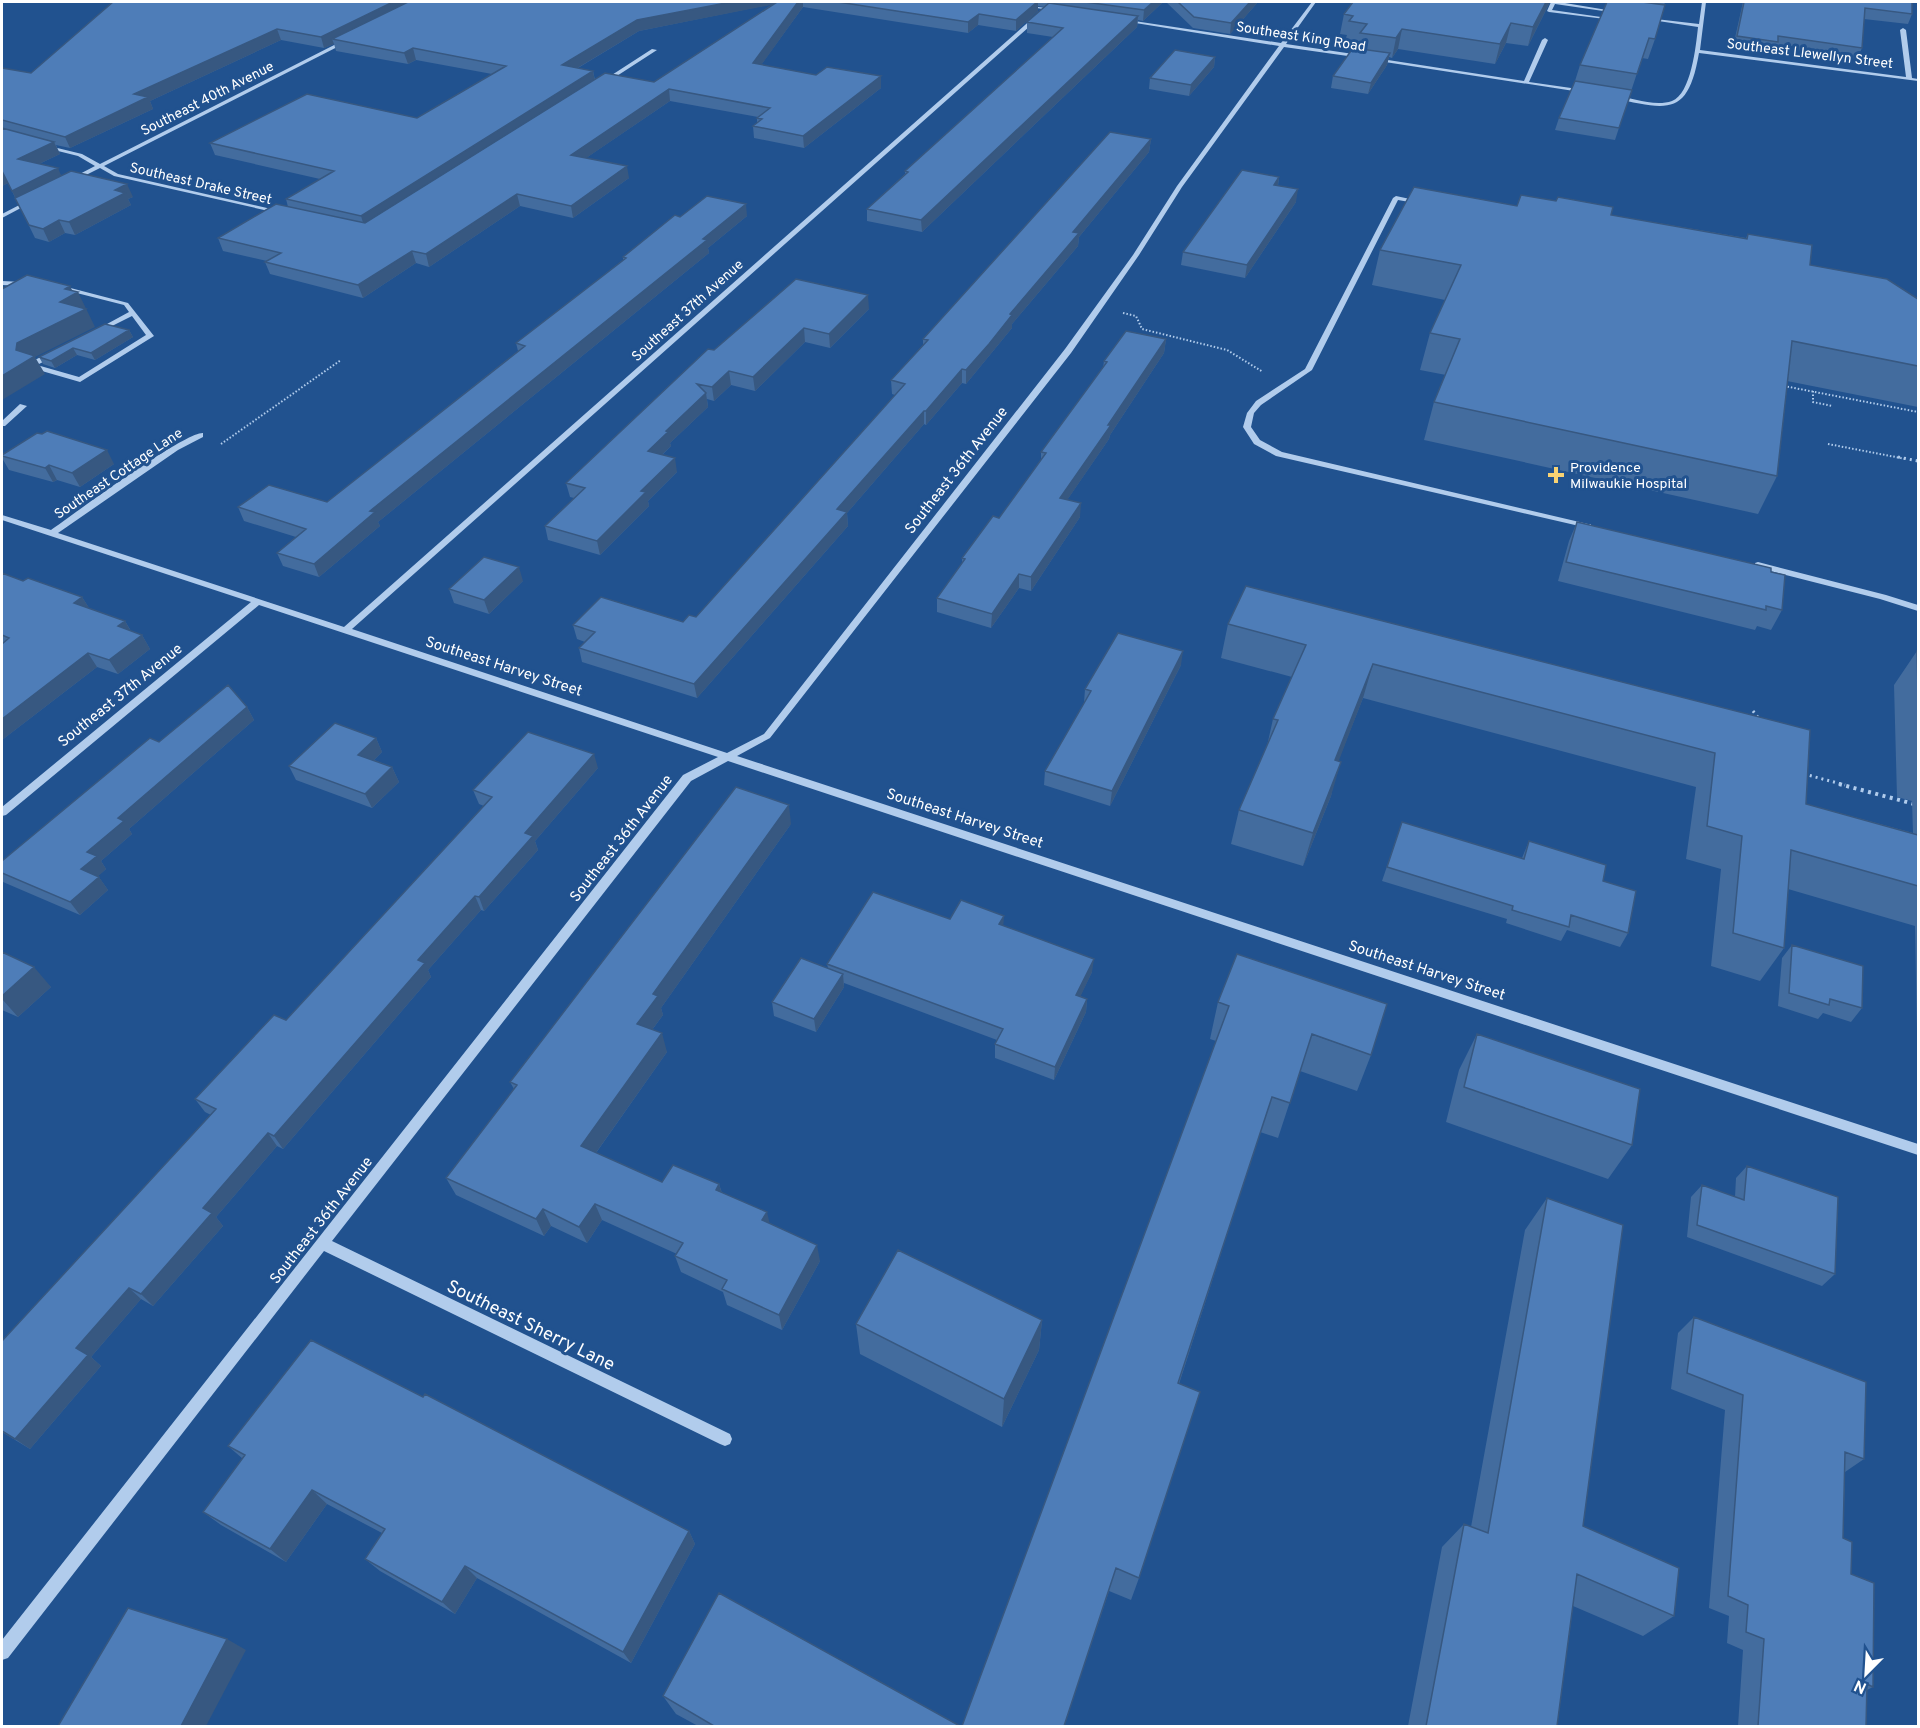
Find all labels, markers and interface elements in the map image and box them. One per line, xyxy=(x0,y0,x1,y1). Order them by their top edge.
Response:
street label: Southeast King Road xyxy=(1235,19,1367,56)
street label: Southeast Llewellyn Street xyxy=(1726,36,1894,73)
street label: Southeast 40th Avenue xyxy=(138,58,277,140)
street label: Southeast Drake Street xyxy=(128,160,273,209)
street label: Southeast 37th Avenue xyxy=(629,256,747,366)
street label: Southeast 36th Avenue xyxy=(902,403,1013,538)
street label: Southeast Cottage Lane xyxy=(51,425,186,524)
place label: Providence Milwaukie Hospital xyxy=(1570,460,1687,493)
marker: Providence Milwaukie Hospital xyxy=(1547,466,1565,484)
street label: Southeast Harvey Street xyxy=(423,633,584,702)
street label: Southeast 37th Avenue xyxy=(55,640,187,752)
street label: Southeast 36th Avenue xyxy=(567,771,678,906)
street label: Southeast Harvey Street xyxy=(884,785,1045,854)
street label: Southeast Harvey Street xyxy=(1346,937,1507,1006)
street label: Southeast 36th Avenue xyxy=(267,1153,378,1288)
street label: Southeast Sherry Lane xyxy=(442,1276,618,1377)
north arrow xyxy=(1836,1644,1896,1704)
text: N xyxy=(1851,1674,1870,1697)

